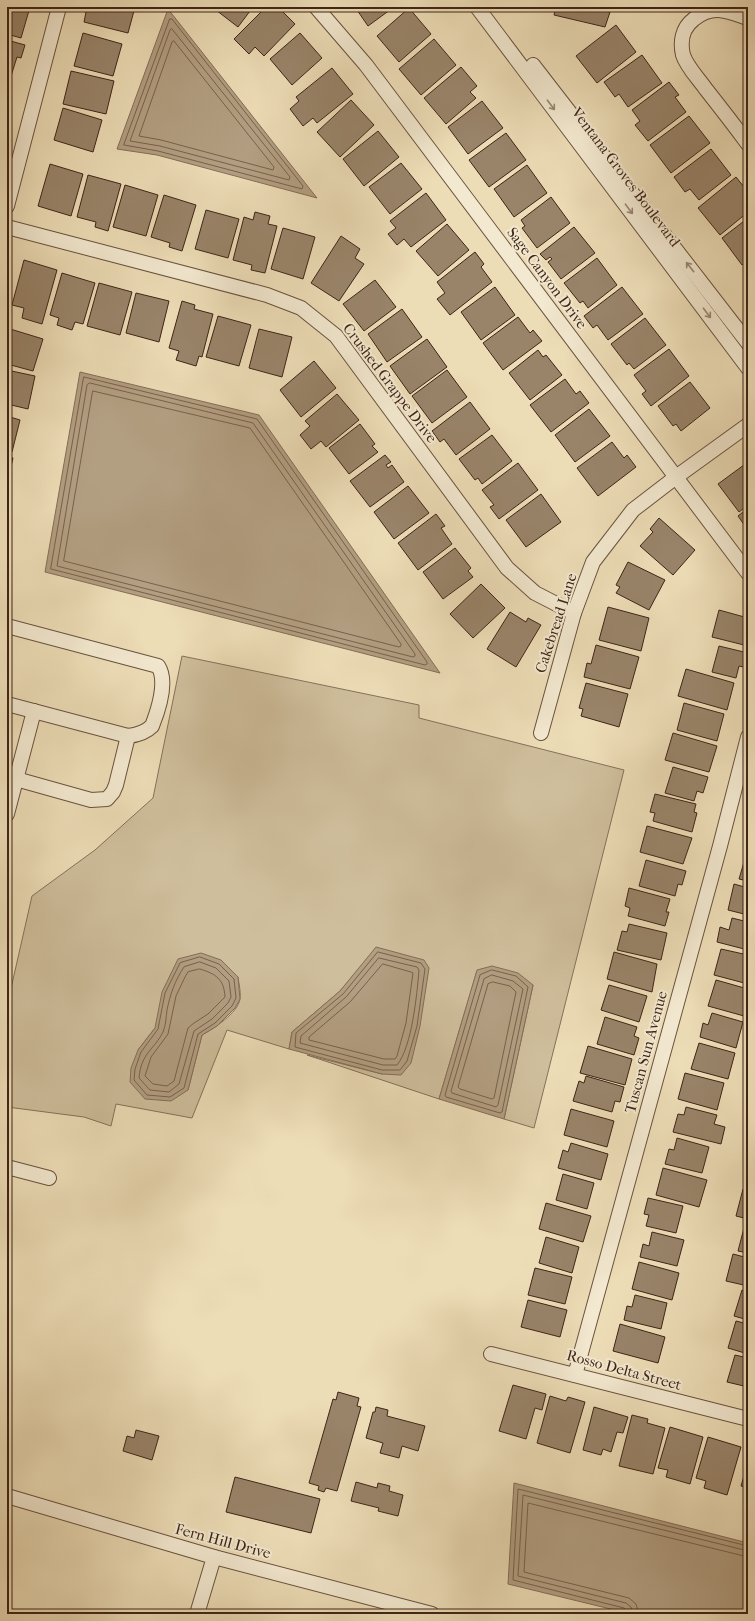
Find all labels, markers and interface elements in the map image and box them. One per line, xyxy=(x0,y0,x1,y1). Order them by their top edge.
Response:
one-way arrow xyxy=(547,99,555,110)
street label: Ventana Groves Boulevard xyxy=(567,103,685,251)
one-way arrow xyxy=(625,204,633,215)
street label: Sage Canyon Drive xyxy=(503,224,591,333)
one-way arrow xyxy=(686,262,695,273)
one-way arrow xyxy=(703,308,711,319)
street label: Crushed Grappe Drive xyxy=(339,320,441,447)
street label: Cakebread Lane xyxy=(531,570,581,675)
street label: Tuscan Sun Avenue xyxy=(621,988,671,1115)
street label: Rosso Delta Street xyxy=(565,1346,684,1394)
street label: Fern Hill Drive xyxy=(173,1520,273,1563)

